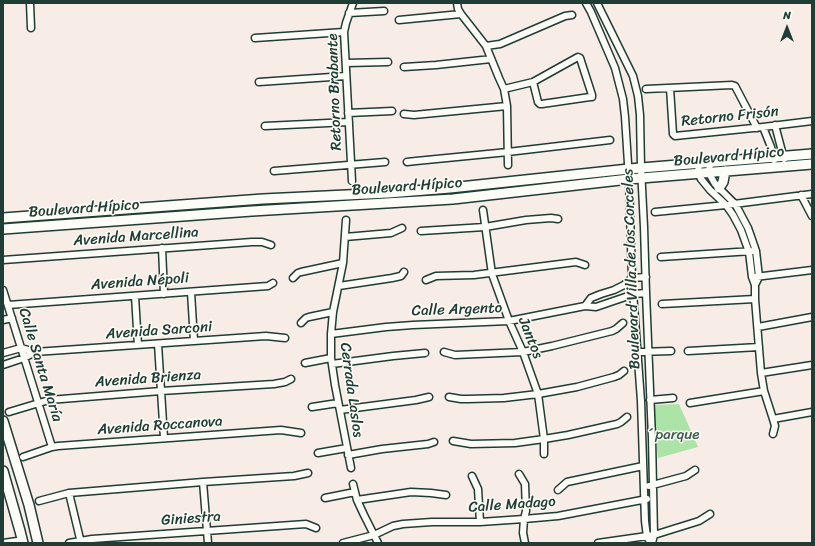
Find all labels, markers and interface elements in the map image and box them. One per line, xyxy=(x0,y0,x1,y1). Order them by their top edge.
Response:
text: N xyxy=(783,6,791,25)
north arrow xyxy=(767,8,807,48)
street label: Retorno Brabante xyxy=(324,33,346,151)
street label: Retorno Frisón xyxy=(680,103,780,131)
street label: Boulevard Hípico xyxy=(673,143,785,171)
street label: Boulevard Villa de los Corceles xyxy=(619,168,645,370)
street label: Boulevard Hípico xyxy=(351,174,463,200)
street label: Boulevard Hípico xyxy=(28,196,140,222)
street label: Avenida Marcellina xyxy=(73,224,199,250)
street label: Avenida Népoli xyxy=(90,270,190,294)
street label: Calle Argento xyxy=(411,299,503,321)
street label: Calle Santa María xyxy=(14,306,66,424)
street label: Jantos xyxy=(514,315,546,361)
street label: Avenida Sarconi xyxy=(105,318,213,344)
street label: Cerrada Laslos xyxy=(335,341,367,439)
street label: Avenida Brienza xyxy=(94,366,202,392)
street label: Avenida Roccanova xyxy=(97,413,223,439)
park label: ´parque xyxy=(647,426,699,444)
street label: Calle Madago xyxy=(468,493,556,517)
street label: Giniestra xyxy=(161,508,221,530)

